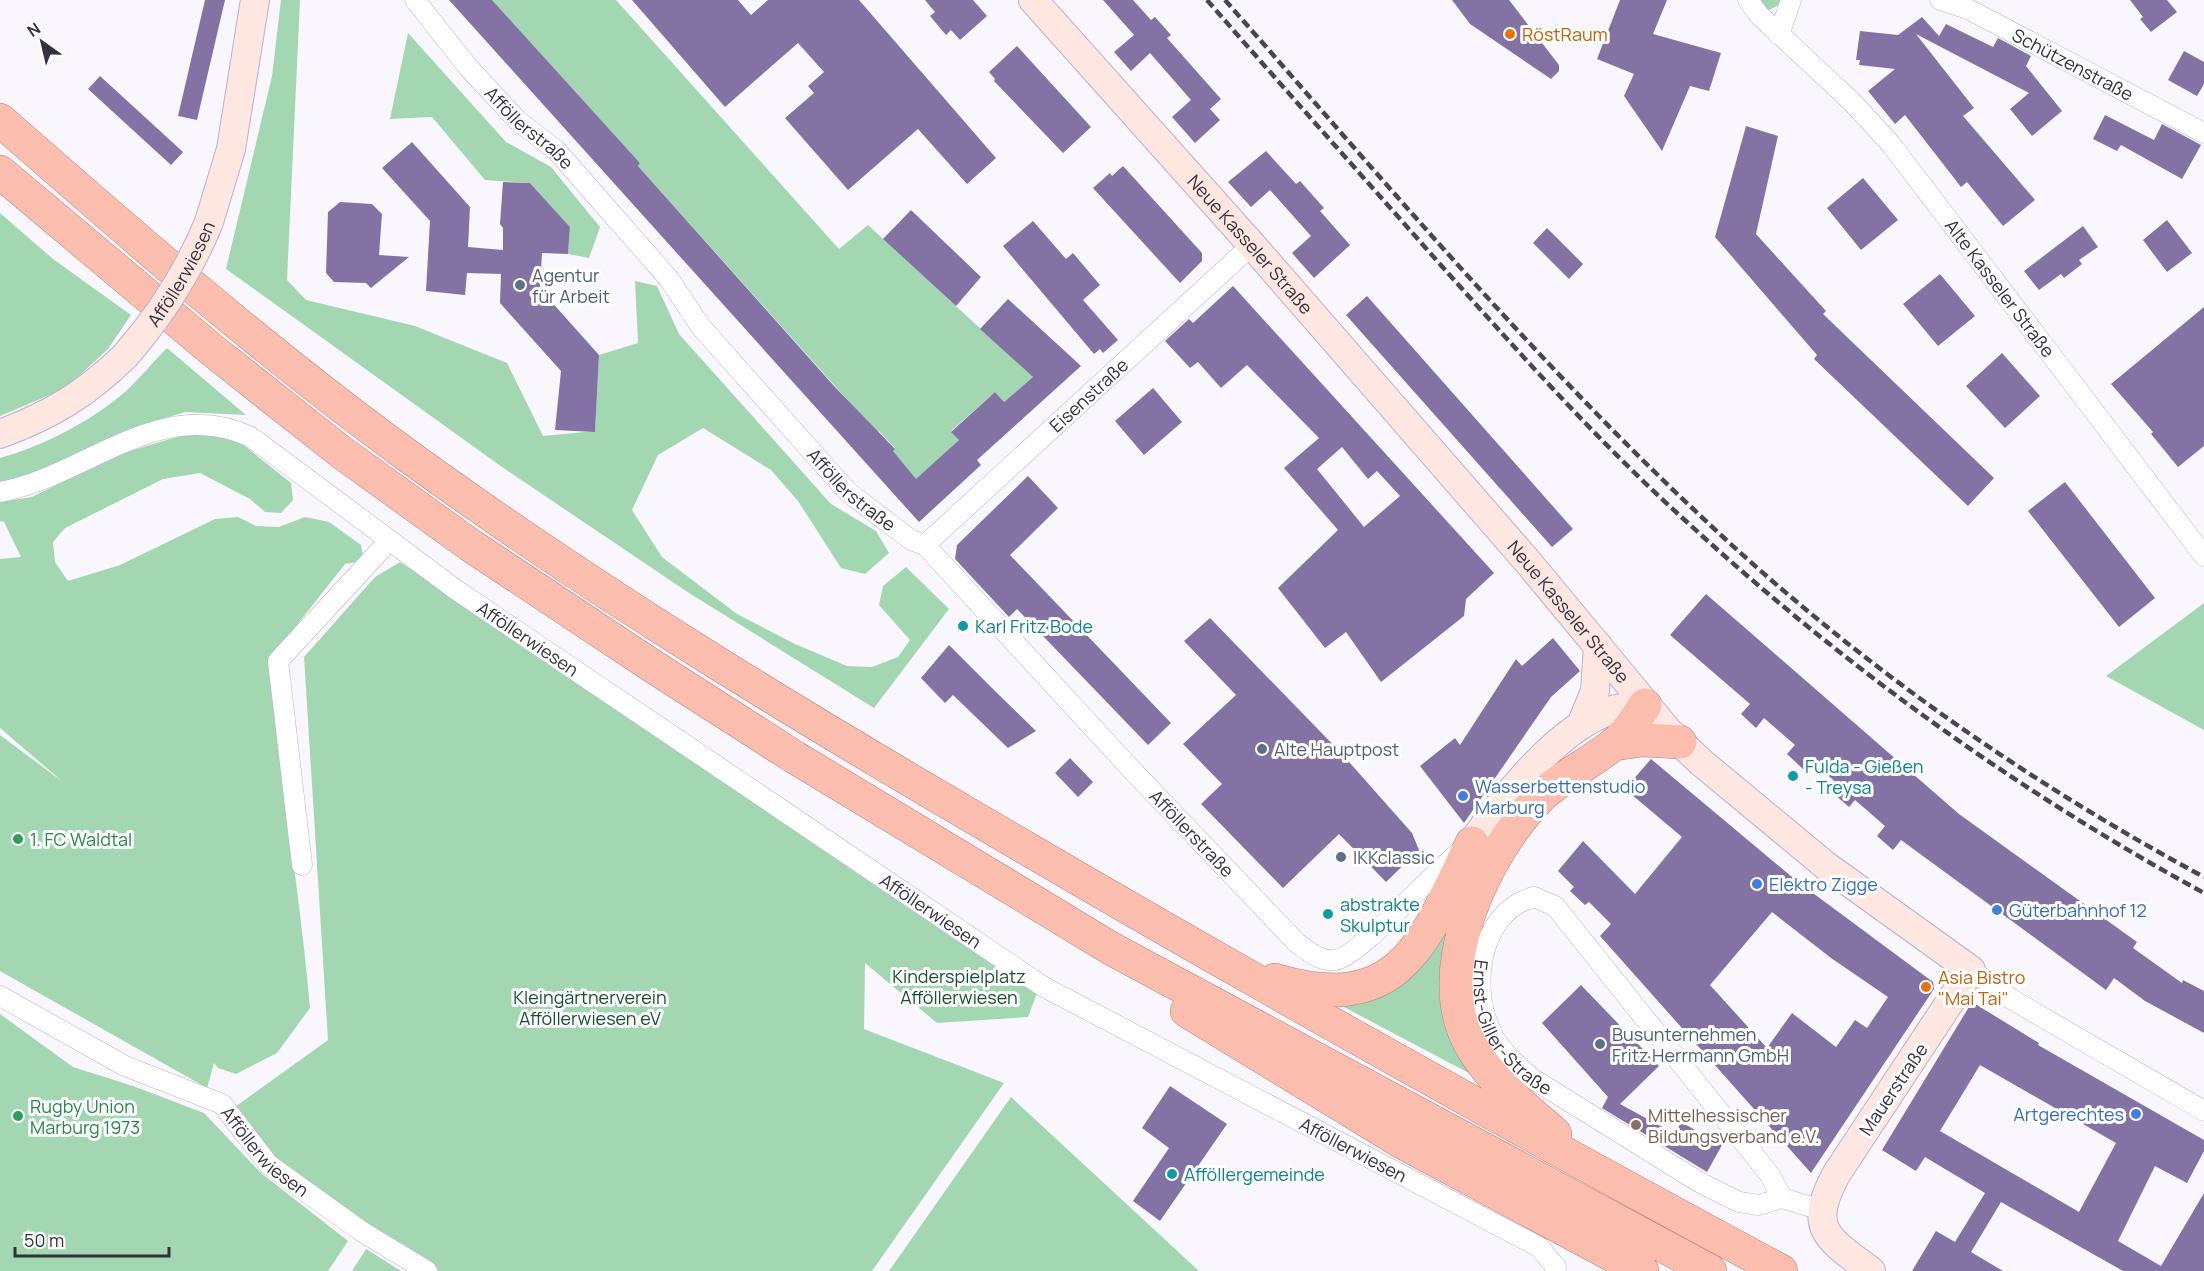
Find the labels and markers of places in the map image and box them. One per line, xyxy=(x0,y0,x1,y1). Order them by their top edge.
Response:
place label: RöstRaum xyxy=(1522,22,1608,46)
marker: RöstRaum xyxy=(1503,27,1517,41)
place label: Agentur für Arbeit xyxy=(532,263,610,308)
marker: Agentur für Arbeit xyxy=(513,278,527,292)
place label: Karl Fritz Bode xyxy=(975,614,1093,638)
marker: Karl Fritz Bode xyxy=(956,619,970,633)
place label: Alte Hauptpost xyxy=(1274,737,1399,761)
marker: Alte Hauptpost xyxy=(1255,742,1269,756)
place label: Fulda - Gießen - Treysa xyxy=(1805,754,1924,799)
marker: Fulda - Gießen - Treysa xyxy=(1786,769,1800,783)
place label: Wasserbettenstudio Marburg xyxy=(1475,774,1645,819)
marker: Wasserbettenstudio Marburg xyxy=(1456,789,1470,803)
place label: 1. FC Waldtal xyxy=(30,827,132,851)
marker: 1. FC Waldtal xyxy=(11,832,25,846)
place label: IKKclassic xyxy=(1353,845,1435,869)
marker: IKKclassic xyxy=(1334,850,1348,864)
place label: Elektro Zigge xyxy=(1769,872,1878,896)
marker: Elektro Zigge xyxy=(1750,877,1764,891)
place label: abstrakte Skulptur xyxy=(1340,892,1420,937)
place label: Güterbahnhof 12 xyxy=(2009,898,2147,922)
marker: Güterbahnhof 12 xyxy=(1990,903,2004,917)
marker: abstrakte Skulptur xyxy=(1321,907,1335,921)
place label: Asia Bistro "Mai Tai" xyxy=(1938,965,2026,1010)
marker: Asia Bistro "Mai Tai" xyxy=(1919,980,1933,994)
place label: Busunternehmen Fritz Herrmann GmbH xyxy=(1612,1022,1789,1067)
marker: Busunternehmen Fritz Herrmann GmbH xyxy=(1593,1037,1607,1051)
place label: Rugby Union Marburg 1973 xyxy=(30,1094,140,1139)
place label: Artgerechtes xyxy=(2013,1102,2124,1126)
place label: Mittelhessischer Bildungsverband e.V. xyxy=(1648,1103,1820,1148)
marker: Artgerechtes xyxy=(2129,1107,2143,1121)
marker: Rugby Union Marburg 1973 xyxy=(11,1109,25,1123)
marker: Mittelhessischer Bildungsverband e.V. xyxy=(1629,1118,1643,1132)
place label: Afföllergemeinde xyxy=(1184,1162,1325,1186)
marker: Afföllergemeinde xyxy=(1165,1167,1179,1181)

